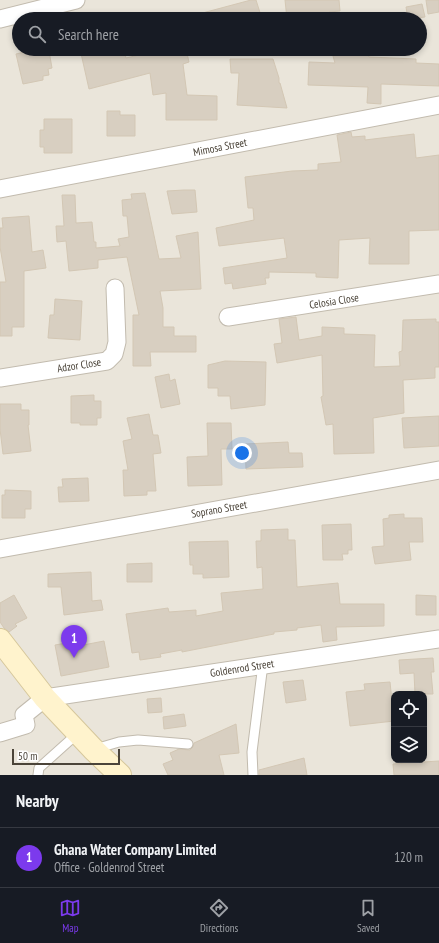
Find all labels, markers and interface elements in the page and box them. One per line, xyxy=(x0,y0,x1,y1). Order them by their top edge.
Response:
search box xyxy=(12,12,427,56)
icon: search xyxy=(26,23,48,45)
text: Search here xyxy=(58,25,119,44)
street label: Mimosa Street xyxy=(192,135,248,159)
street label: Celosia Close xyxy=(308,290,360,312)
street label: Adzor Close xyxy=(56,355,103,375)
your location xyxy=(232,443,252,463)
street label: Soprano Street xyxy=(190,497,248,521)
pin: 1 xyxy=(61,625,87,658)
street label: Goldenrod Street xyxy=(209,656,275,680)
map controls xyxy=(391,691,427,763)
button: locate xyxy=(391,691,427,727)
button: layers xyxy=(391,727,427,763)
scale bar xyxy=(12,747,120,766)
text: 50 m xyxy=(18,749,37,763)
text: Nearby xyxy=(16,790,59,812)
text: Ghana Water Company Limited xyxy=(54,840,216,859)
text: 1 xyxy=(26,849,32,866)
text: 120 m xyxy=(394,849,423,866)
text: Office · Goldenrod Street xyxy=(54,859,164,876)
tab: Map xyxy=(59,897,81,935)
tab: Directions xyxy=(200,897,238,935)
tab: Saved xyxy=(357,897,380,935)

